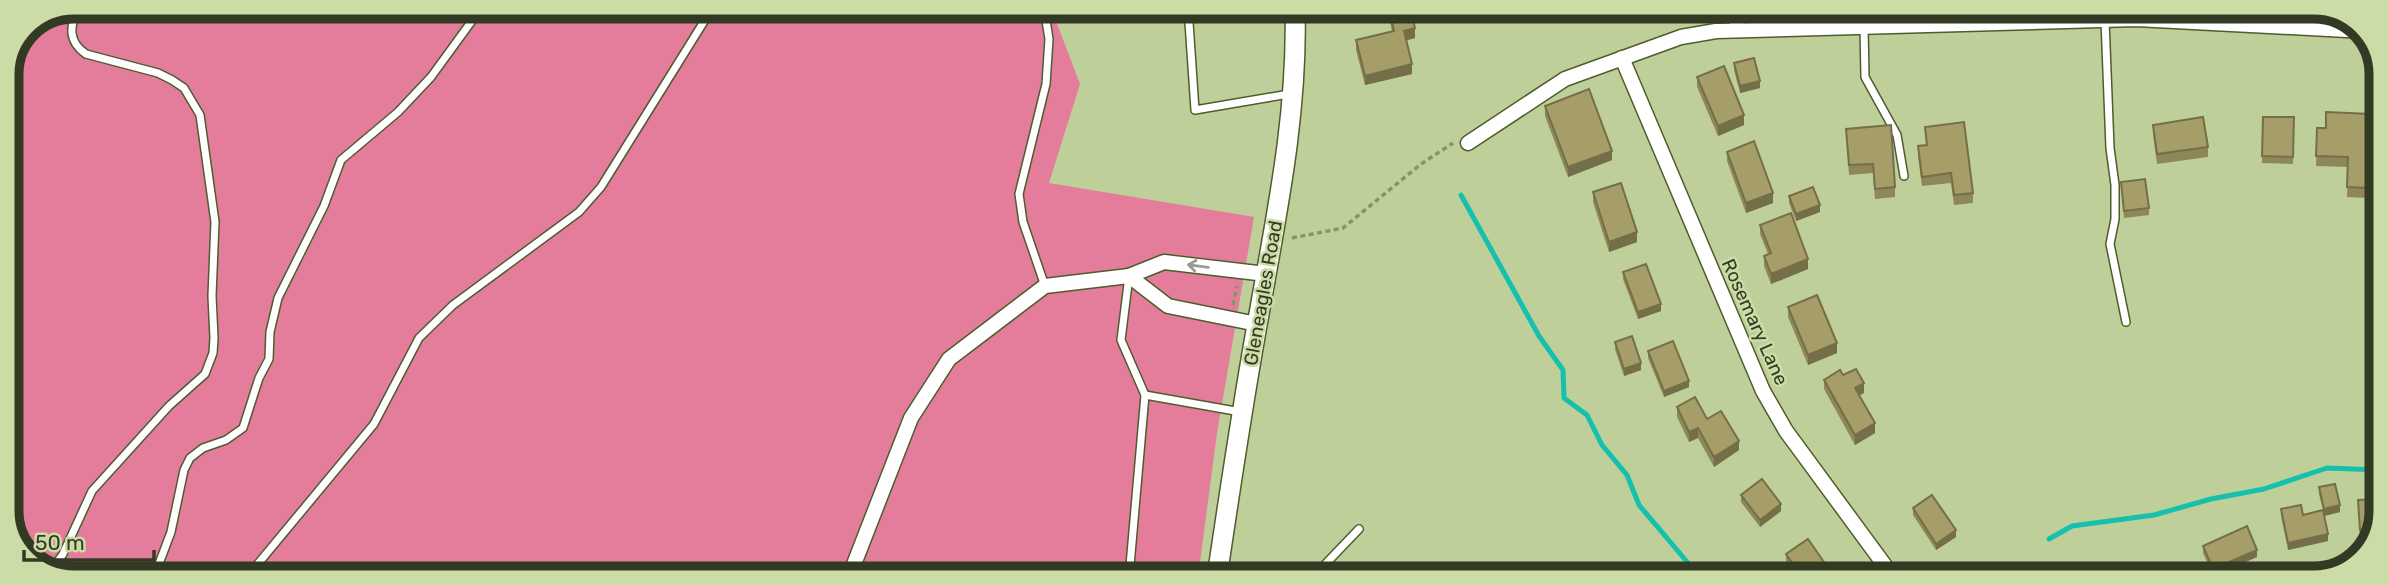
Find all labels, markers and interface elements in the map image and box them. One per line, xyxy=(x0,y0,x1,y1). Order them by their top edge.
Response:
street label: Gleneagles Road xyxy=(1239,219,1287,367)
street label: Rosemary Lane xyxy=(1717,255,1793,389)
one-way arrow xyxy=(1188,259,1210,272)
scale bar xyxy=(24,518,154,562)
text: 50 m xyxy=(35,530,85,555)

